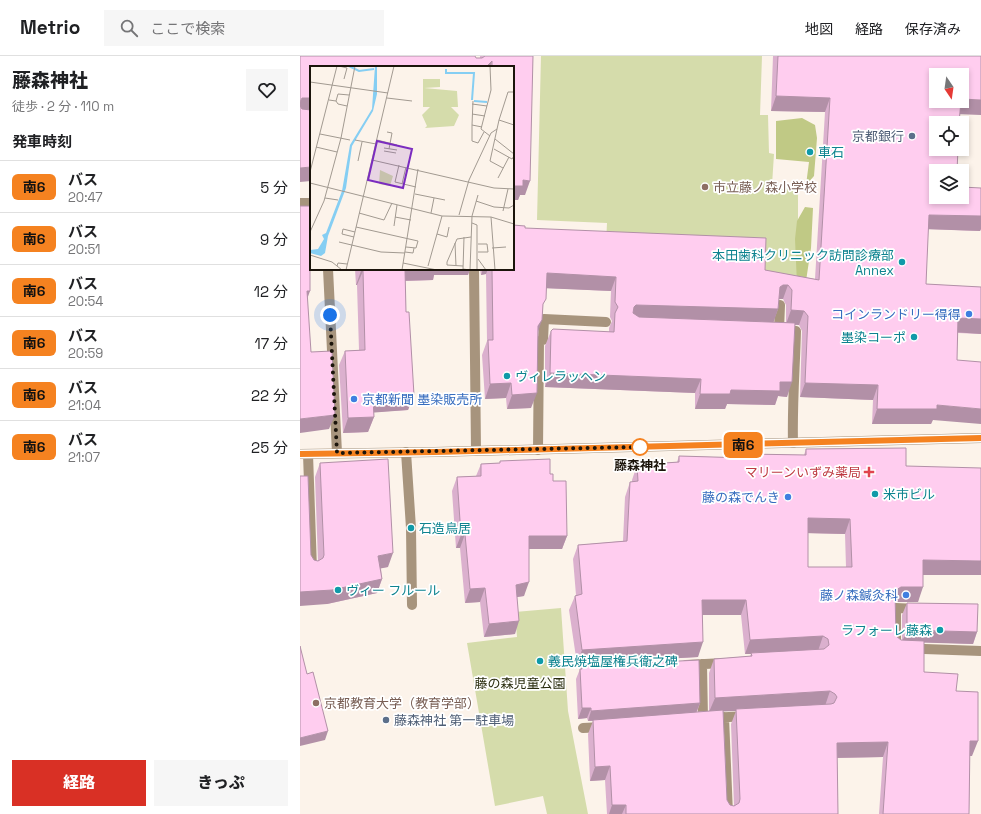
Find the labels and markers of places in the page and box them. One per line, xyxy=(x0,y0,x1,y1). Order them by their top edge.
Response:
place label: 京都銀行 xyxy=(852,128,904,145)
marker: 京都銀行 xyxy=(907,131,917,141)
place label: 車石 xyxy=(818,144,844,161)
marker: 車石 xyxy=(805,147,815,157)
place label: 市立藤ノ森小学校 xyxy=(713,179,817,196)
marker: 市立藤ノ森小学校 xyxy=(700,182,710,192)
place label: 本田歯科クリニック訪問診療部 Annex xyxy=(712,247,894,279)
marker: 本田歯科クリニック訪問診療部 Annex xyxy=(897,257,907,267)
place label: コインランドリー得得 xyxy=(831,306,961,323)
marker: コインランドリー得得 xyxy=(964,309,974,319)
place label: 墨染コーポ xyxy=(841,329,906,346)
marker: 墨染コーポ xyxy=(909,332,919,342)
place label: ヴィレラッヘン xyxy=(515,368,606,385)
marker: ヴィレラッヘン xyxy=(502,371,512,381)
place label: 京都新聞 墨染販売所 xyxy=(362,391,482,408)
marker: 京都新聞 墨染販売所 xyxy=(349,394,359,404)
marker: 藤森神社 xyxy=(631,438,649,456)
place label: 藤森神社 xyxy=(614,457,666,474)
place label: マリーンいずみ薬局 xyxy=(745,464,861,481)
marker: マリーンいずみ薬局 xyxy=(864,467,874,477)
place label: 米市ビル xyxy=(883,486,935,503)
place label: 藤の森でんき xyxy=(702,489,780,506)
marker: 米市ビル xyxy=(870,489,880,499)
marker: 藤の森でんき xyxy=(783,492,793,502)
place label: 石造鳥居 xyxy=(419,520,471,537)
marker: 石造鳥居 xyxy=(406,523,416,533)
place label: ヴィー フルール xyxy=(346,582,440,599)
marker: ヴィー フルール xyxy=(333,585,343,595)
place label: 藤ノ森鍼灸科 xyxy=(820,587,898,604)
marker: 藤ノ森鍼灸科 xyxy=(901,590,911,600)
place label: ラフォーレ藤森 xyxy=(841,622,932,639)
marker: ラフォーレ藤森 xyxy=(935,625,945,635)
place label: 義民焼塩屋権兵衛之碑 xyxy=(548,653,678,670)
marker: 義民焼塩屋権兵衛之碑 xyxy=(535,656,545,666)
place label: 京都教育大学（教育学部） xyxy=(324,695,480,712)
marker: 京都教育大学（教育学部） xyxy=(311,698,321,708)
place label: 藤森神社 第一駐車場 xyxy=(394,712,514,729)
marker: 藤森神社 第一駐車場 xyxy=(381,715,391,725)

